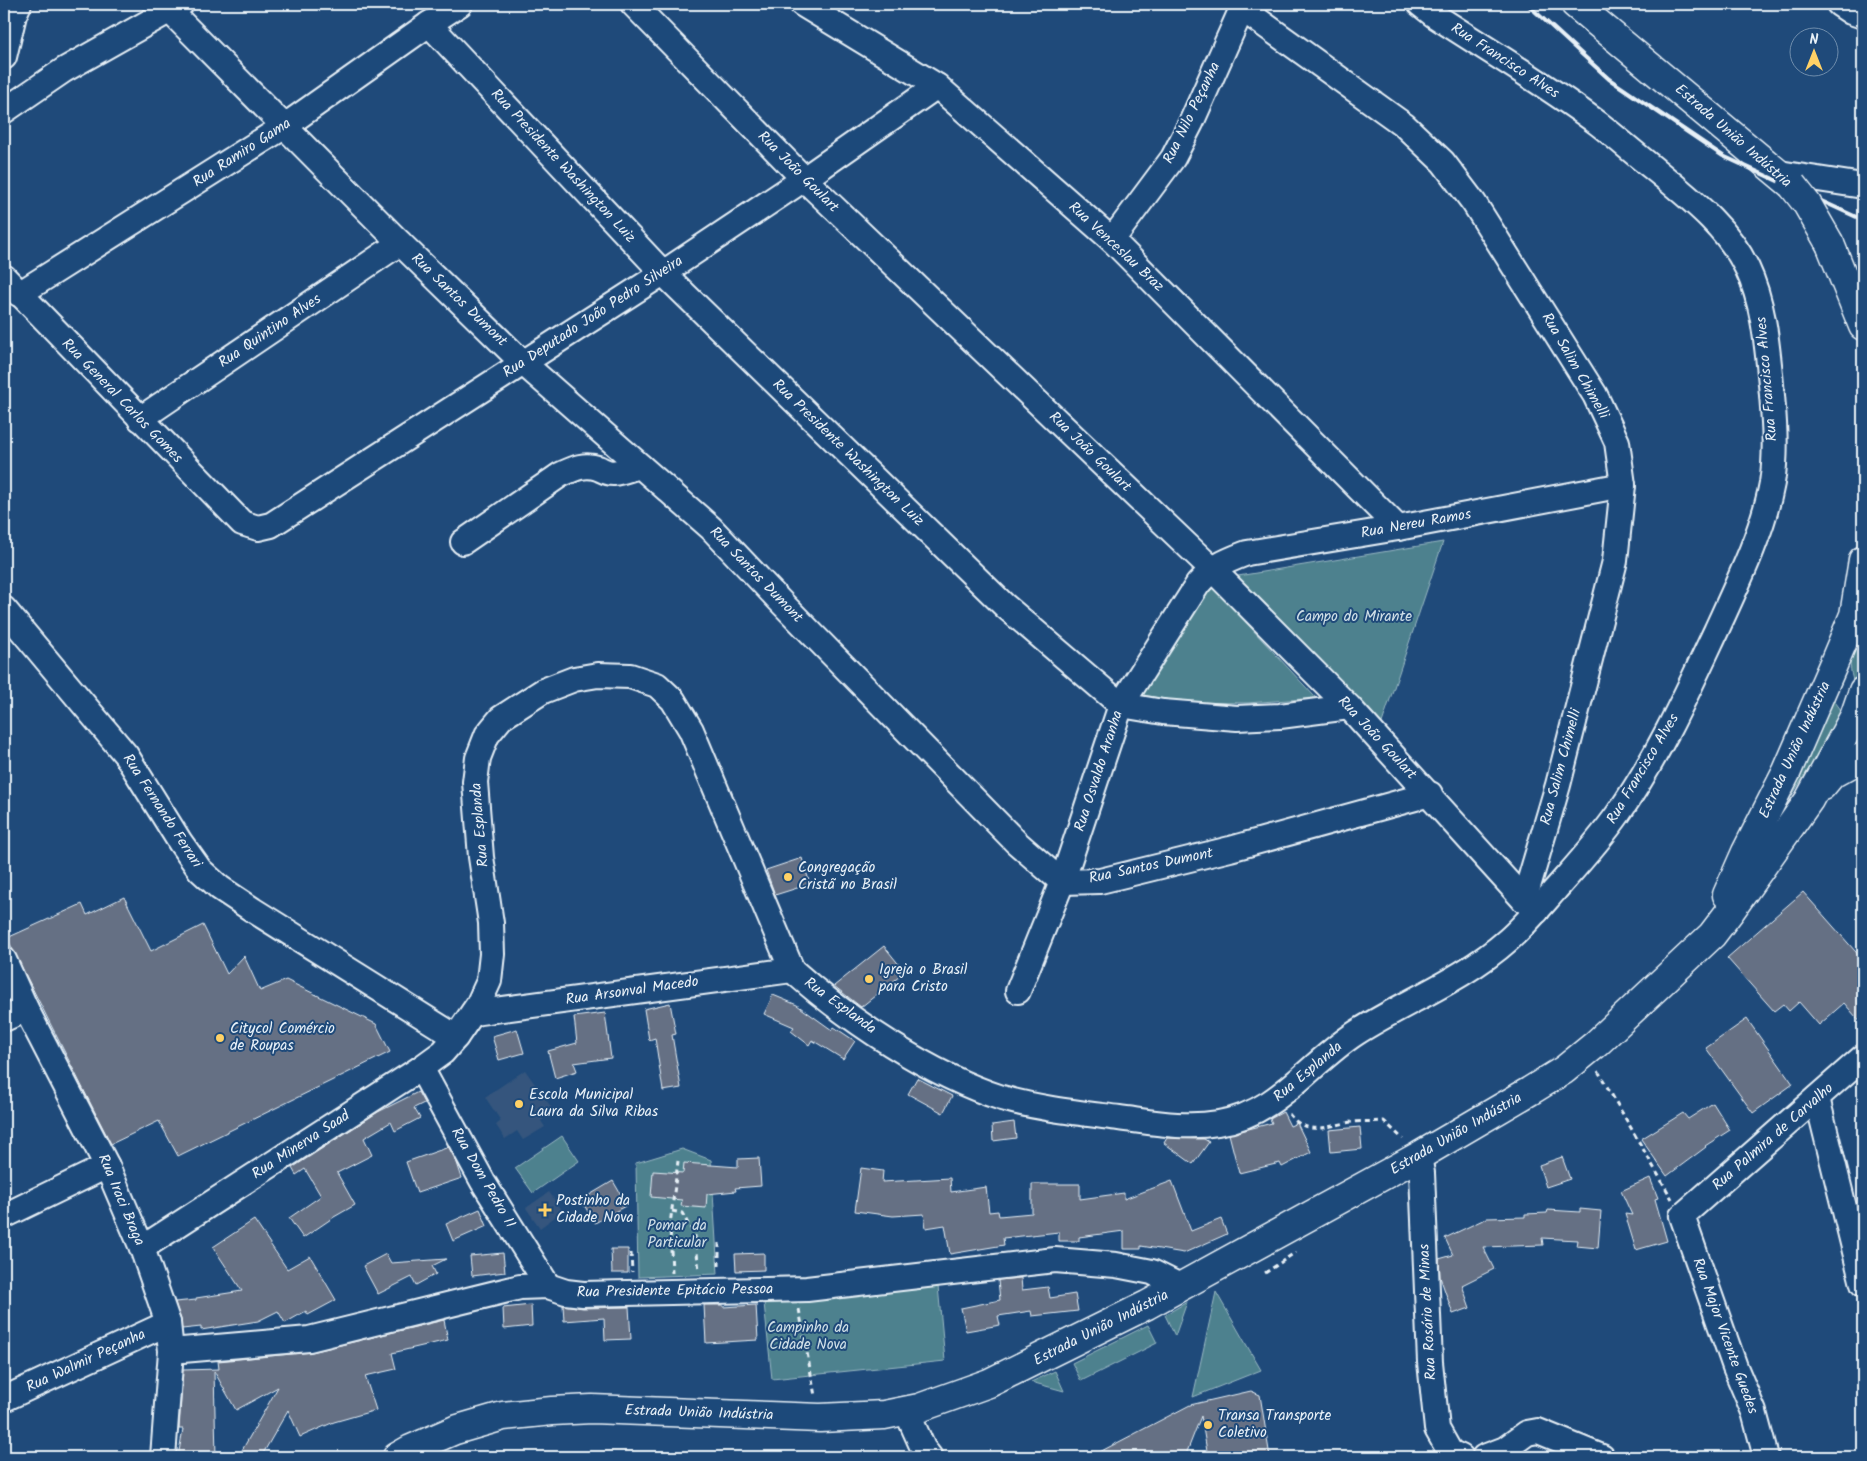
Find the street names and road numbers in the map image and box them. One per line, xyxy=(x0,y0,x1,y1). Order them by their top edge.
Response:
street label: Rua Francisco Alves xyxy=(1446,17,1565,106)
street label: Rua Nilo Peçanha xyxy=(1157,58,1227,168)
street label: Estrada União Indústria xyxy=(1669,78,1797,194)
street label: Rua Presidente Washington Luiz xyxy=(485,83,642,249)
street label: Rua Ramiro Gama xyxy=(188,112,296,194)
street label: Rua João Goulart xyxy=(752,126,845,219)
street label: Rua Venceslau Braz xyxy=(1063,196,1170,298)
street label: Rua Santos Dumont xyxy=(405,247,513,353)
street label: Rua Deputado João Pedro Silveira xyxy=(498,250,688,384)
street label: Rua Quintino Alves xyxy=(214,287,327,374)
street label: Rua Salim Chimelli xyxy=(1535,308,1616,425)
street label: Rua Francisco Alves xyxy=(1750,315,1784,442)
street label: Rua General Carlos Gomes xyxy=(56,333,189,470)
street label: Rua Presidente Washington Luiz xyxy=(766,374,930,533)
street label: Rua João Goulart xyxy=(1043,406,1137,498)
street label: Rua Nereu Ramos xyxy=(1359,502,1474,546)
street label: Rua Santos Dumont xyxy=(703,521,809,629)
street label: Estrada União Indústria xyxy=(1753,677,1837,823)
street label: Rua João Goulart xyxy=(1332,691,1423,786)
street label: Rua Salim Chimelli xyxy=(1534,705,1588,828)
street label: Rua Osvaldo Aranha xyxy=(1068,707,1130,835)
street label: Rua Francisco Alves xyxy=(1600,709,1686,829)
street label: Rua Fernando Ferrari xyxy=(116,749,209,874)
street label: Rua Esplanda xyxy=(464,782,496,868)
street label: Rua Santos Dumont xyxy=(1087,841,1216,891)
street label: Rua Arsonval Macedo xyxy=(564,970,700,1012)
street label: Rua Esplanda xyxy=(799,971,881,1041)
street label: Rua Esplanda xyxy=(1268,1036,1348,1108)
street label: Rua Palmira de Carvalho xyxy=(1707,1077,1839,1197)
street label: Estrada União Indústria xyxy=(1385,1086,1527,1182)
street label: Rua Minerva Saad xyxy=(247,1104,355,1186)
street label: Rua Dom Pedro II xyxy=(444,1123,522,1233)
street label: Rua Iraci Braga xyxy=(91,1150,151,1250)
street label: Rua Rosário de Minas xyxy=(1412,1243,1444,1381)
street label: Rua Major Vicente Guedes xyxy=(1686,1254,1765,1418)
street label: Rua Presidente Epitácio Pessoa xyxy=(577,1277,773,1305)
street label: Estrada União Indústria xyxy=(1029,1283,1173,1373)
street label: Rua Walmir Peçanha xyxy=(22,1323,150,1399)
street label: Estrada União Indústria xyxy=(624,1398,774,1428)

